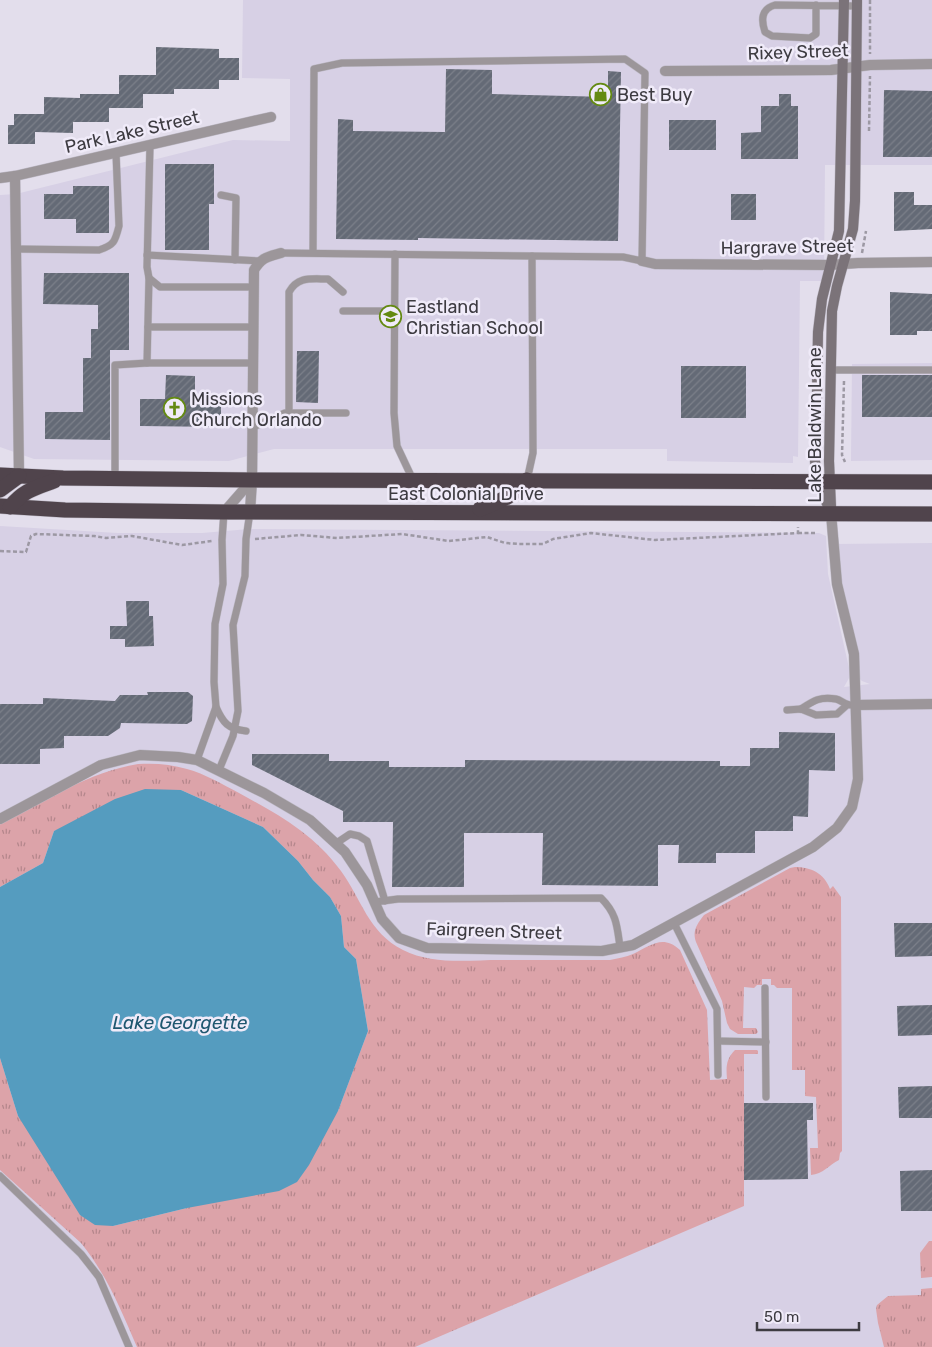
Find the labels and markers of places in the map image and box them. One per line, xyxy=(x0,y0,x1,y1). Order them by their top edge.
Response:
shop icon: Best Buy xyxy=(589,83,613,107)
place label: Best Buy xyxy=(617,84,693,106)
place label: Eastland Christian School xyxy=(406,296,543,339)
school or university icon: Eastland Christian School xyxy=(378,305,402,329)
place label: Missions Church Orlando xyxy=(191,388,322,431)
church icon: Missions Church Orlando xyxy=(163,397,187,421)

